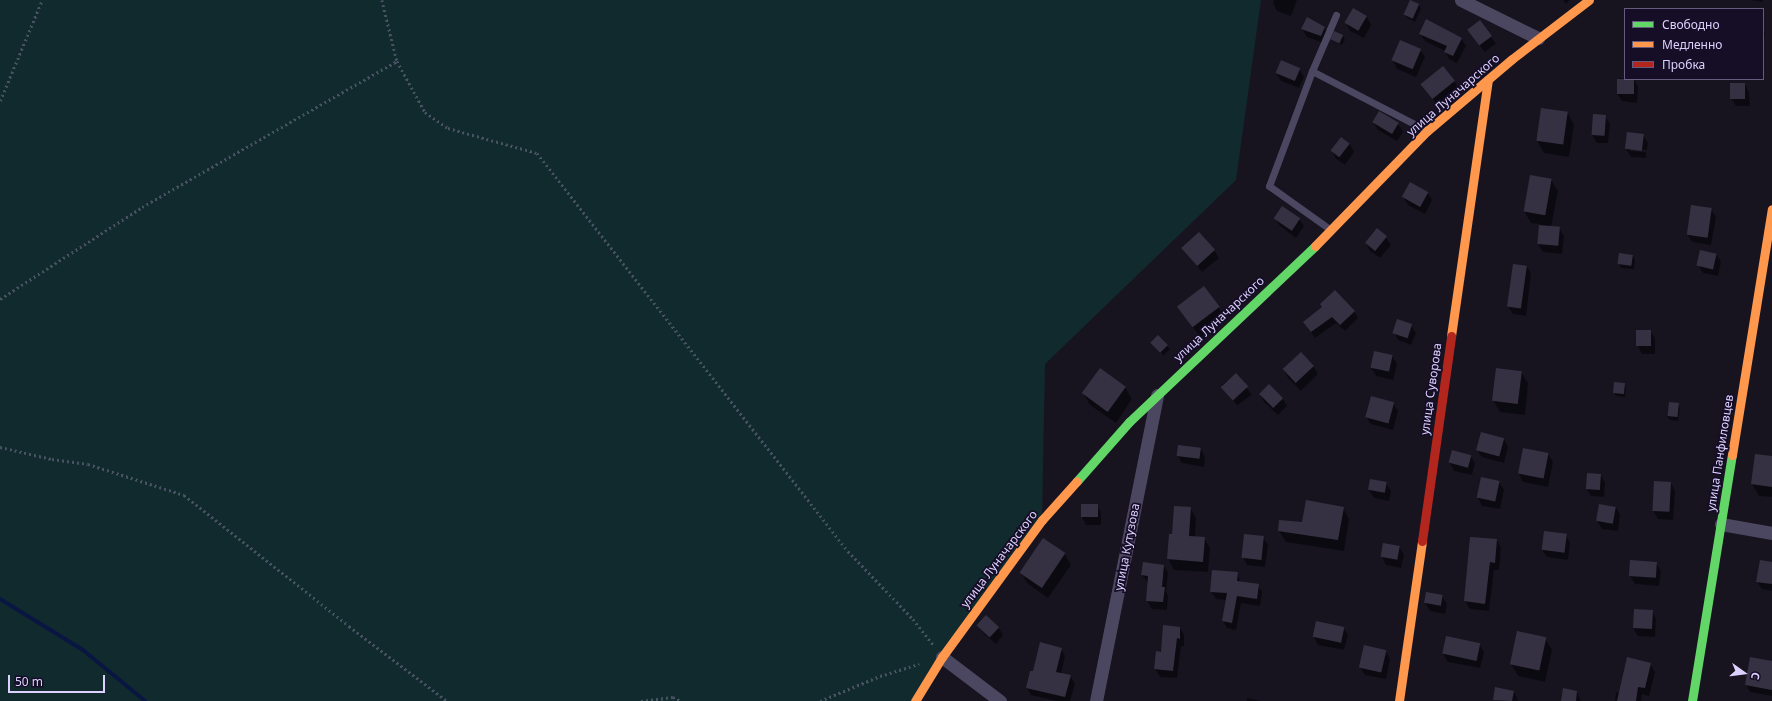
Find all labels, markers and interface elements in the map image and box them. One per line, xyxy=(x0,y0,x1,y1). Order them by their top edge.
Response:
legend xyxy=(1624,8,1764,80)
text: Свободно xyxy=(1662,16,1720,33)
text: Медленно xyxy=(1662,36,1722,53)
street label: улица Луначарского xyxy=(1404,51,1502,139)
text: Пробка xyxy=(1662,56,1705,73)
street label: улица Луначарского xyxy=(1171,273,1267,365)
street label: улица Суворова xyxy=(1417,342,1445,436)
street label: улица Панфиловцев xyxy=(1704,394,1736,512)
street label: улица Кутузова xyxy=(1111,502,1143,592)
street label: улица Луначарского xyxy=(958,507,1040,611)
north arrow xyxy=(1724,653,1764,693)
scale bar xyxy=(10,667,107,693)
text: С xyxy=(1748,671,1764,681)
text: 50 m xyxy=(15,673,43,690)

